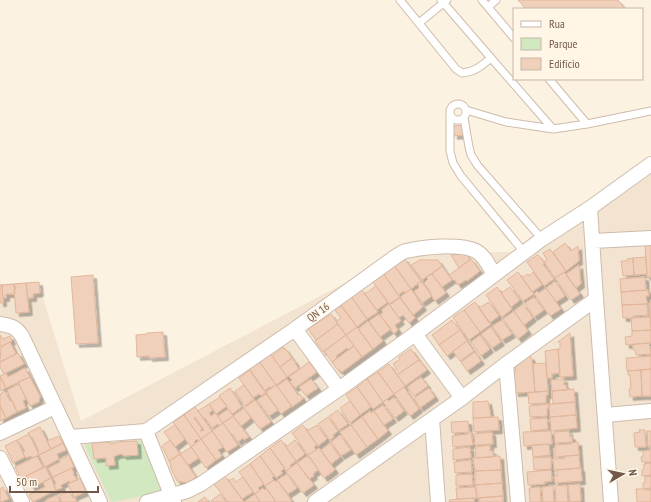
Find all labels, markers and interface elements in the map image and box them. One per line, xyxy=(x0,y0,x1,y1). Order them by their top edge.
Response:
legend xyxy=(513,8,643,80)
text: Rua xyxy=(549,16,565,31)
text: Parque xyxy=(549,36,578,51)
text: Edifício xyxy=(549,56,580,71)
street label: QN 16 xyxy=(304,299,332,325)
north arrow xyxy=(603,454,643,494)
scale bar xyxy=(10,468,98,494)
text: N xyxy=(625,468,640,477)
text: 50 m xyxy=(16,474,37,489)

